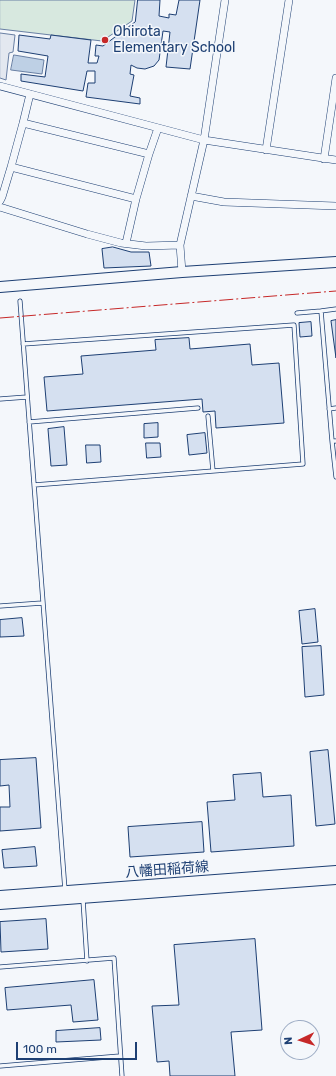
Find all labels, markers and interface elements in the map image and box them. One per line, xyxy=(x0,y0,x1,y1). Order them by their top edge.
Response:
place label: Ohirota Elementary School xyxy=(113,24,236,56)
marker: Ohirota Elementary School xyxy=(100,35,110,45)
street label: 八幡田稲荷線 xyxy=(125,859,209,881)
north arrow xyxy=(280,1020,320,1060)
scale bar xyxy=(18,1034,139,1060)
text: N xyxy=(282,1036,295,1045)
text: 100 m xyxy=(23,1042,57,1056)

